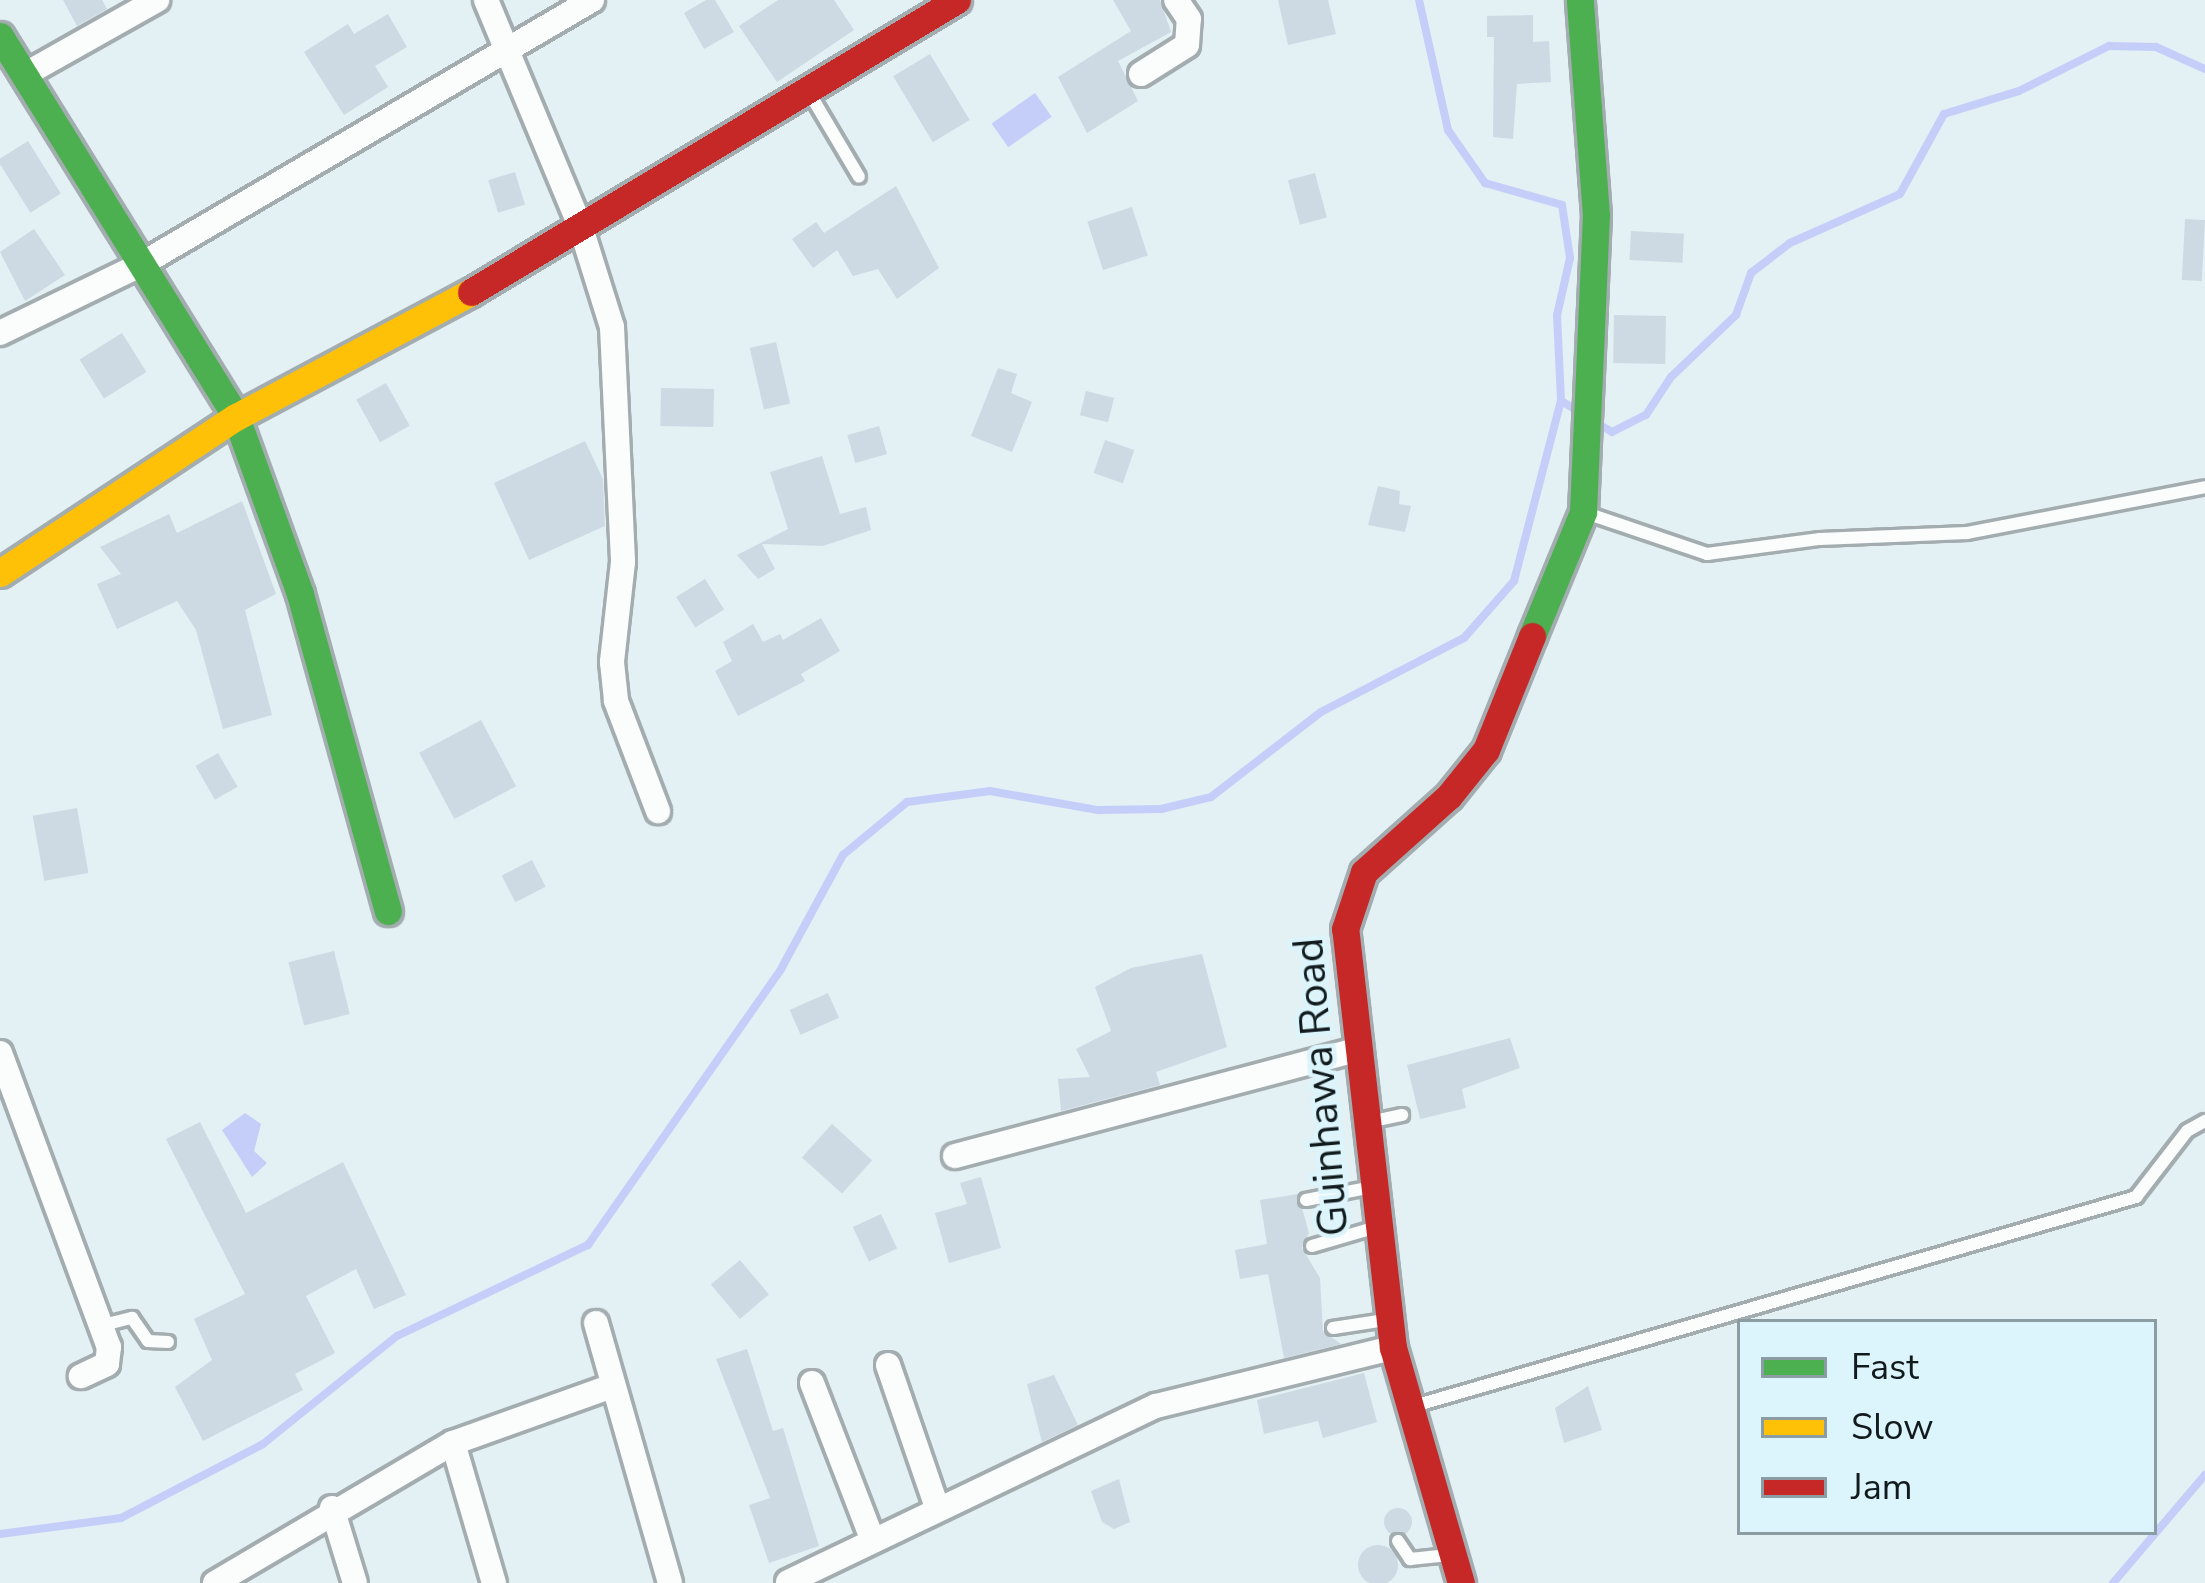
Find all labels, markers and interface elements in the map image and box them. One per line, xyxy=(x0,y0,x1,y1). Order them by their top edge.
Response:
street label: Guinhawa Road xyxy=(1284,936,1360,1238)
legend xyxy=(1737,1319,2157,1535)
text: Fast xyxy=(1851,1343,1919,1392)
text: Slow xyxy=(1851,1403,1934,1452)
text: Jam xyxy=(1851,1463,1913,1512)

